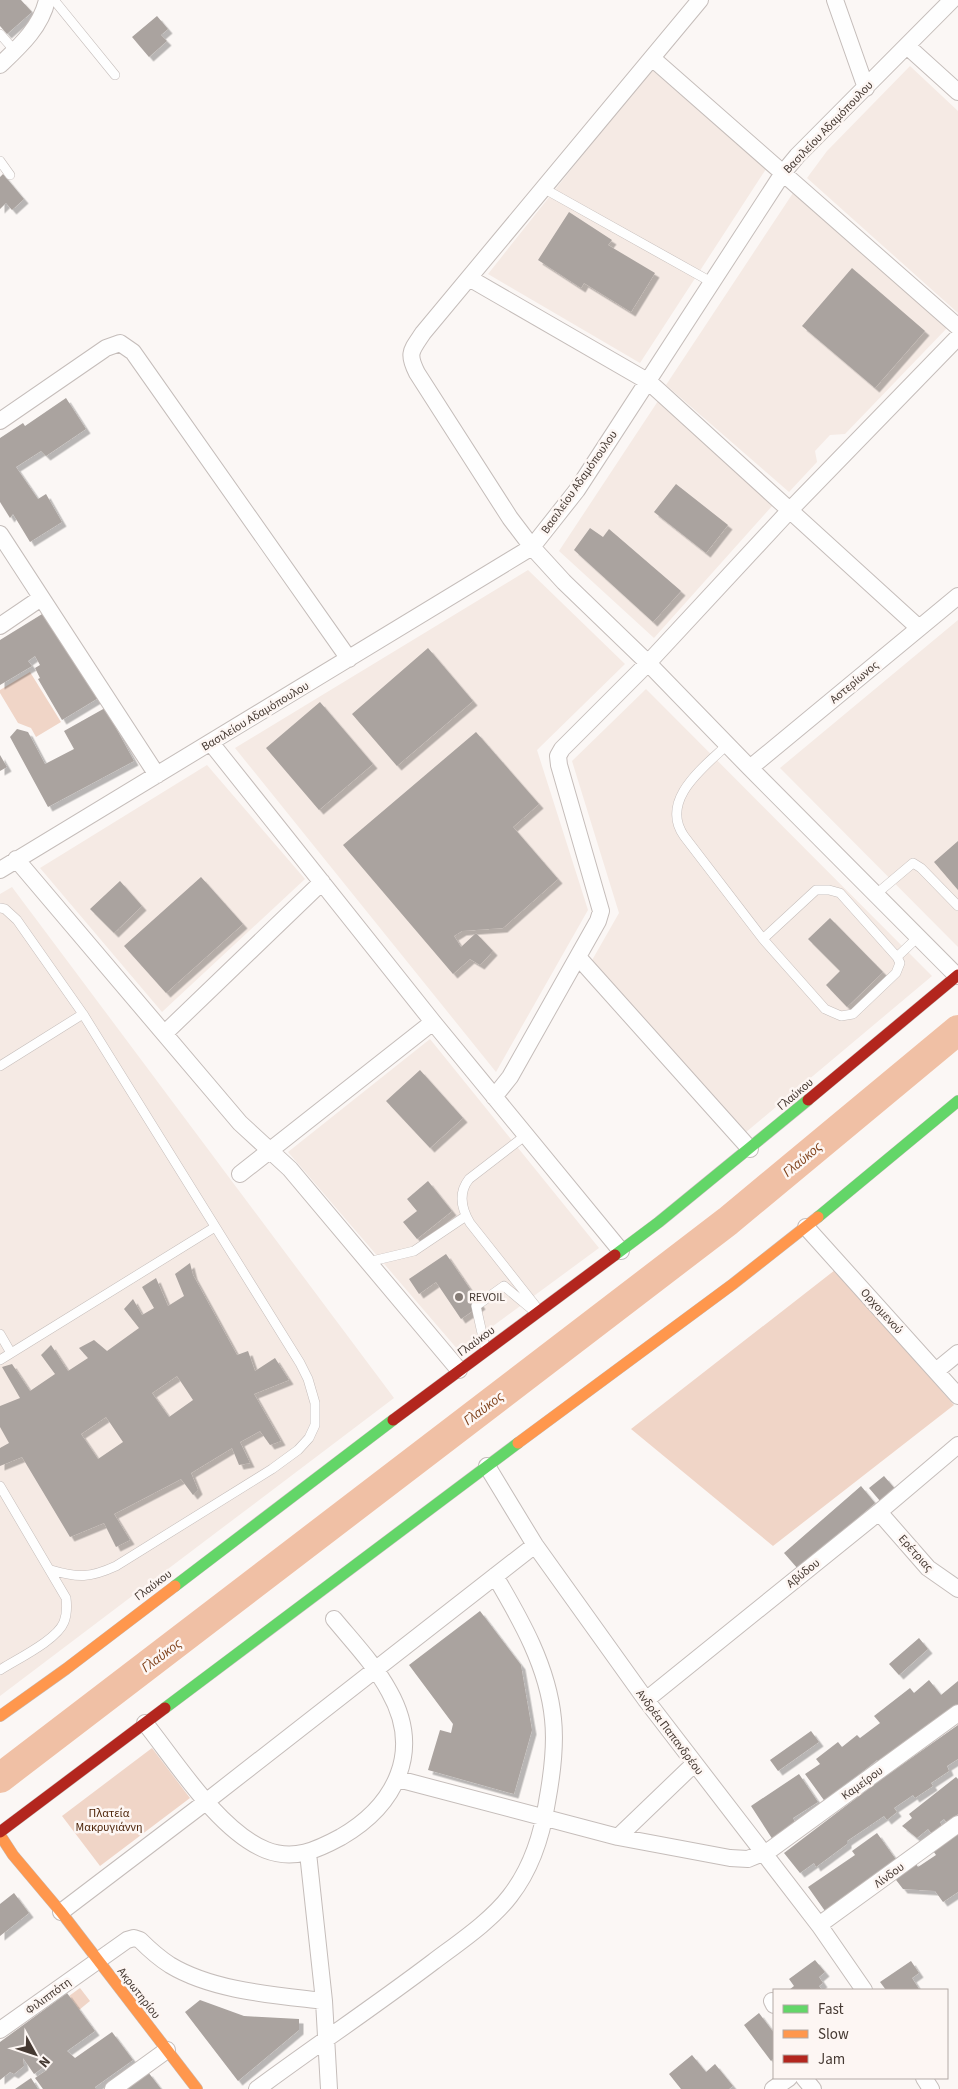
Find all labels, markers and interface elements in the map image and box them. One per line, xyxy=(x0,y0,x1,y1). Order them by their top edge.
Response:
street label: Βασιλείου Αδαμόπουλου xyxy=(780,77,877,177)
street label: Βασιλείου Αδαμόπουλου xyxy=(537,427,622,537)
street label: Αστερίωνος xyxy=(826,657,882,708)
street label: Βασιλείου Αδαμόπουλου xyxy=(198,677,312,755)
street label: Γλαύκου xyxy=(773,1074,817,1115)
water label: Γλαύκος xyxy=(779,1137,827,1182)
street label: Ορχομενού xyxy=(856,1285,907,1338)
place label: REVOIL xyxy=(469,1289,505,1306)
marker: REVOIL xyxy=(453,1291,465,1303)
street label: Γλαύκου xyxy=(454,1322,499,1361)
water label: Γλαύκος xyxy=(459,1387,508,1431)
street label: Ερέτριας xyxy=(894,1531,937,1576)
street label: Αβύδου xyxy=(783,1555,824,1592)
street label: Γλαύκου xyxy=(131,1566,176,1605)
water label: Γλαύκος xyxy=(137,1634,186,1678)
street label: Ανδρέα Παπανδρέου xyxy=(632,1686,707,1779)
street label: Καμείρου xyxy=(838,1762,887,1804)
park label: Πλατεία Μακρυγιάννη xyxy=(75,1805,143,1836)
street label: Λίνδου xyxy=(871,1859,908,1892)
street label: Ακρωτηρίου xyxy=(113,1964,164,2023)
street label: Φιλιππότη xyxy=(22,1974,75,2019)
legend xyxy=(773,1989,948,2079)
text: Fast xyxy=(818,1999,844,2020)
text: Slow xyxy=(818,2024,849,2045)
north arrow xyxy=(10,2029,60,2079)
text: Jam xyxy=(818,2049,845,2070)
text: N xyxy=(34,2052,55,2072)

